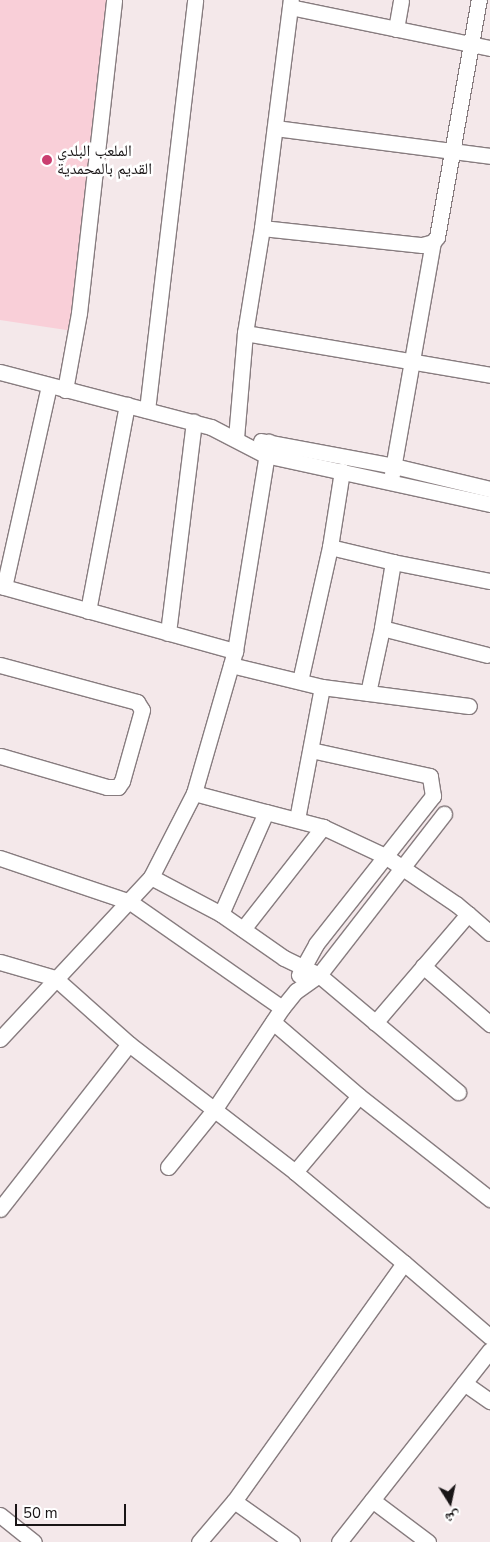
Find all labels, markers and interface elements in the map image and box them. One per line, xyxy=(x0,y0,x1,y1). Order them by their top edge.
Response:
place label: الملعب البلدي القديم بالمحمدية xyxy=(57,141,152,179)
marker: الملعب البلدي القديم بالمحمدية xyxy=(41,154,53,166)
north arrow xyxy=(425,1477,475,1527)
scale bar xyxy=(18,1494,129,1526)
text: 50 m xyxy=(23,1503,58,1523)
text: ش xyxy=(444,1507,462,1528)

